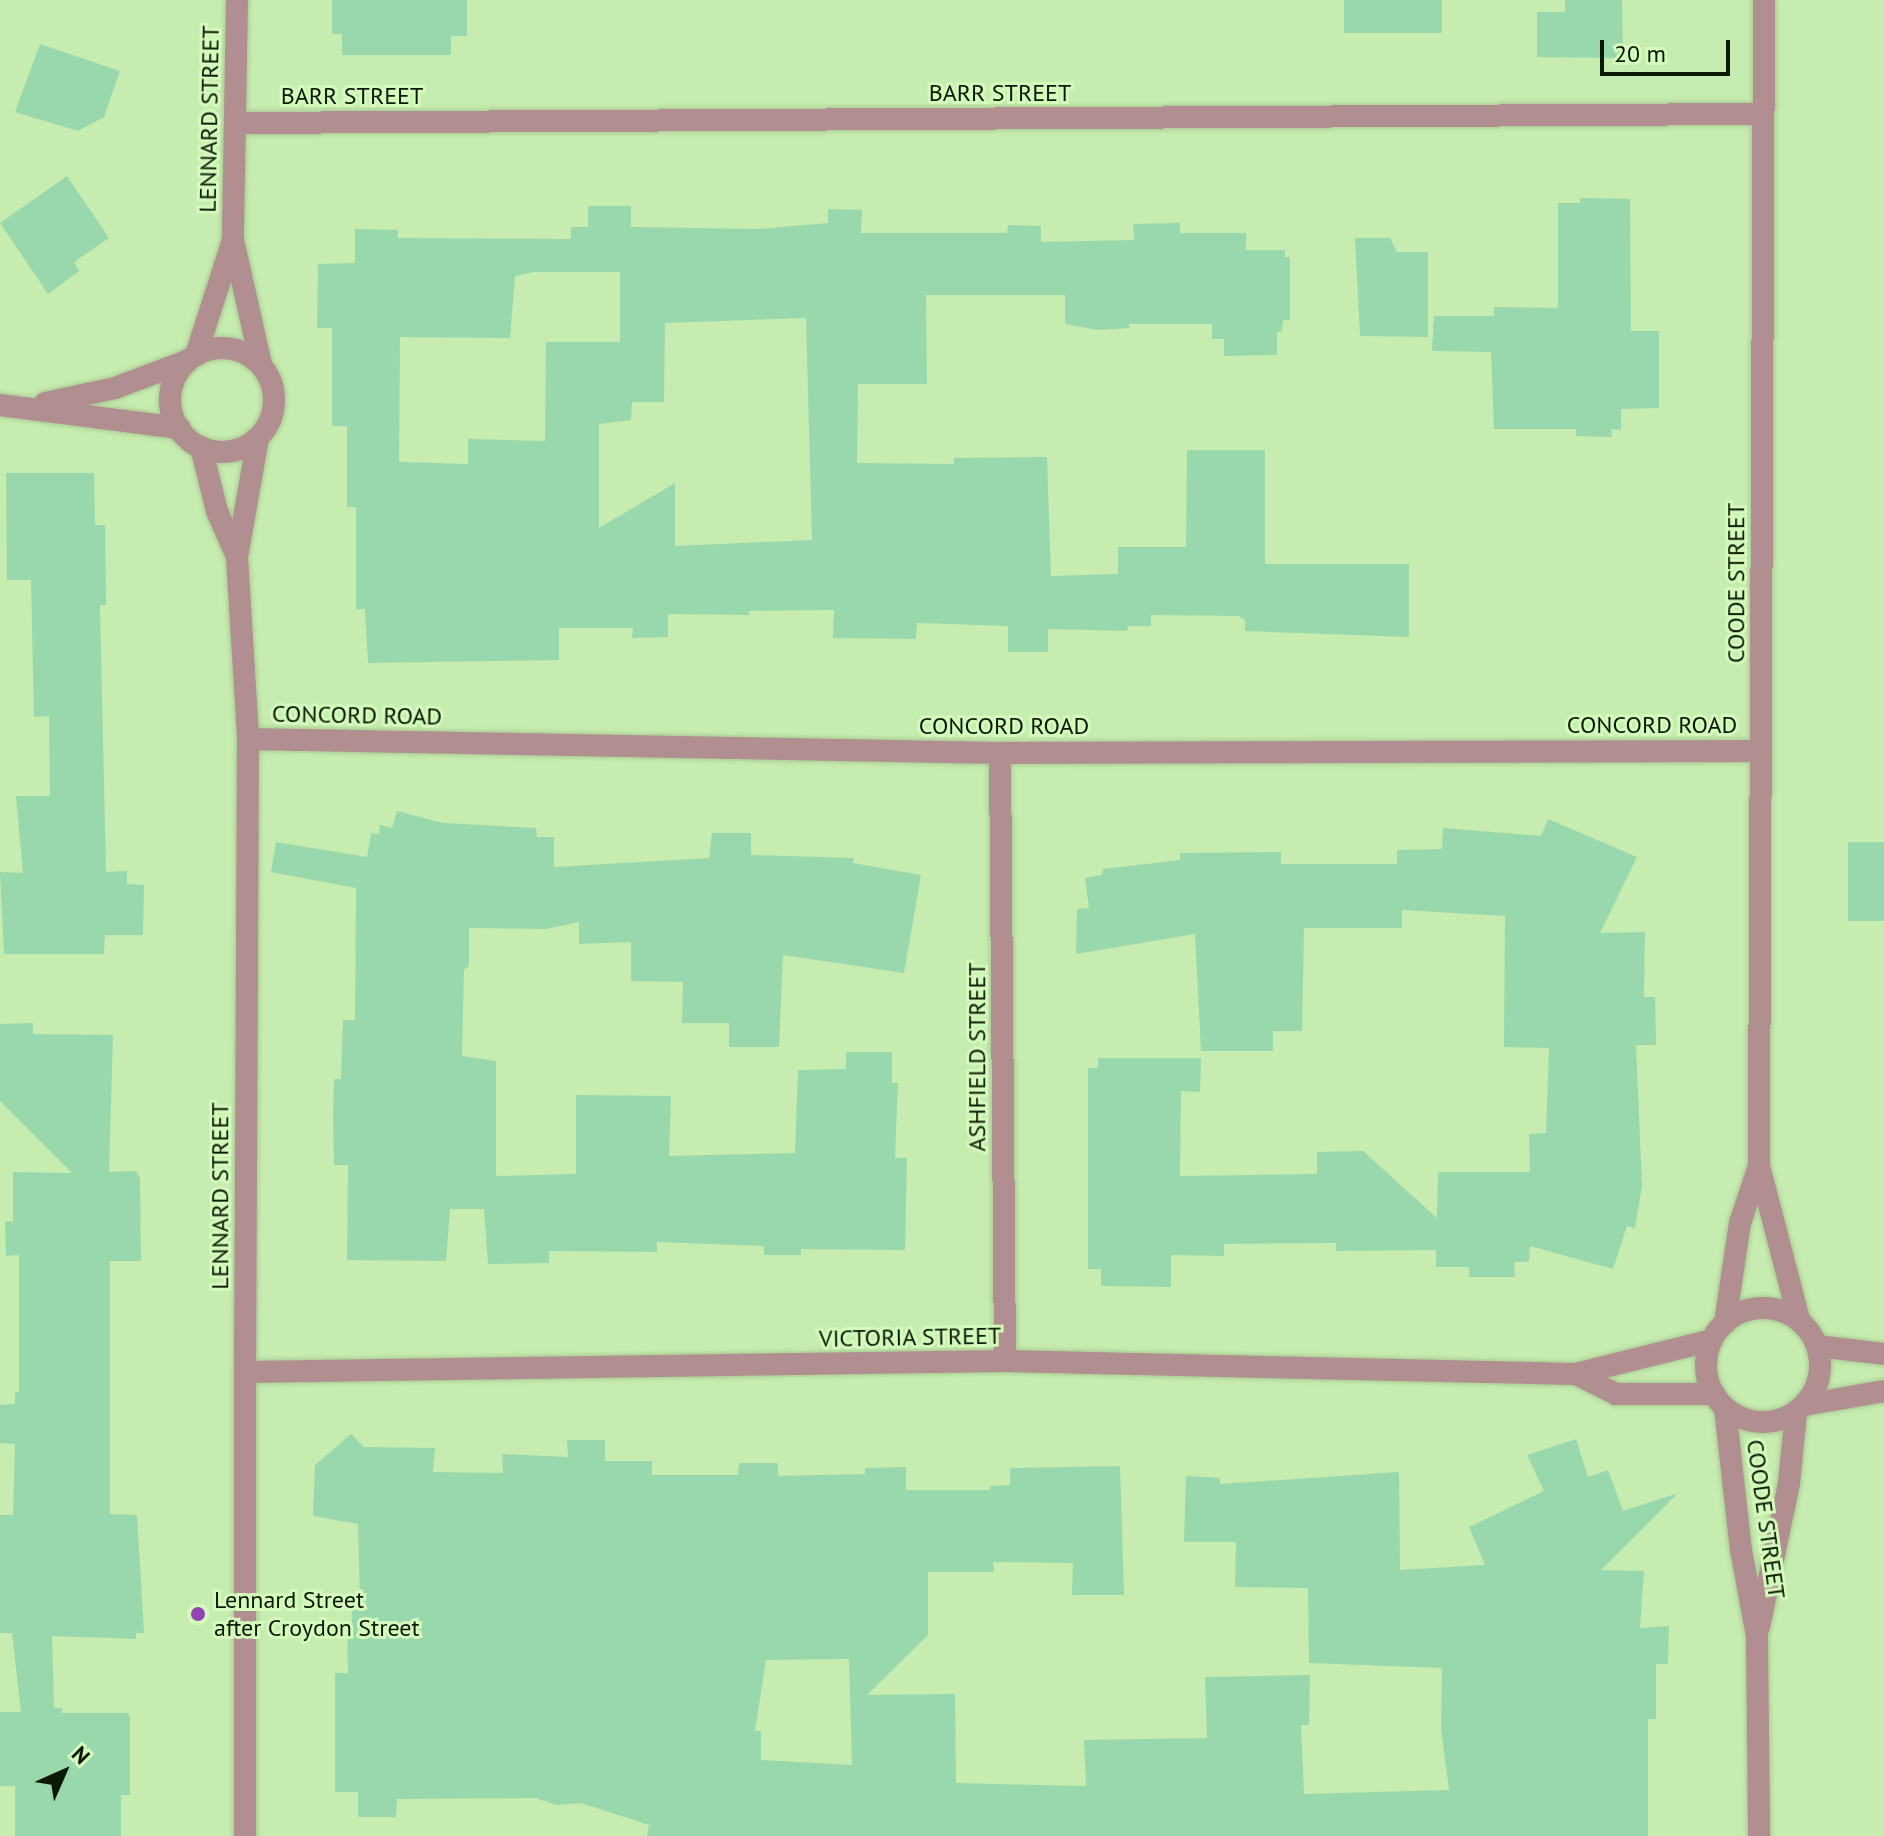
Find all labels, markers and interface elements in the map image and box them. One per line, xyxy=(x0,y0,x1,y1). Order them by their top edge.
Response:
scale bar xyxy=(1604,24,1734,74)
street label: LENNARD STREET xyxy=(193,25,225,213)
text: 20 m xyxy=(1614,38,1666,69)
street label: BARR STREET xyxy=(929,79,1071,107)
street label: BARR STREET xyxy=(281,82,423,110)
street label: COODE STREET xyxy=(1722,503,1750,663)
street label: CONCORD ROAD xyxy=(272,699,442,731)
street label: CONCORD ROAD xyxy=(1567,711,1737,739)
street label: CONCORD ROAD xyxy=(919,712,1089,740)
street label: ASHFIELD STREET xyxy=(963,962,991,1152)
street label: LENNARD STREET xyxy=(206,1102,234,1290)
street label: VICTORIA STREET xyxy=(818,1321,1002,1353)
street label: COODE STREET xyxy=(1741,1438,1791,1600)
place label: Lennard Street after Croydon Street xyxy=(214,1586,420,1642)
marker: Lennard Street after Croydon Street xyxy=(189,1605,207,1623)
north arrow xyxy=(24,1732,104,1812)
text: N xyxy=(66,1740,96,1770)

